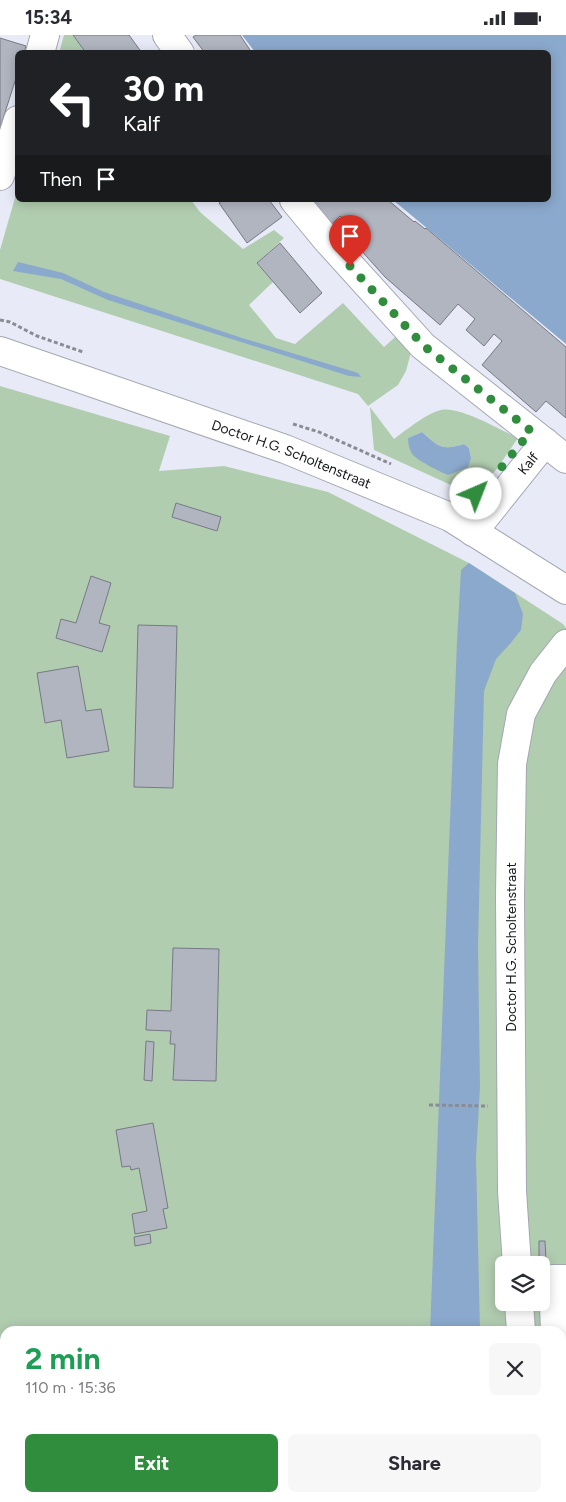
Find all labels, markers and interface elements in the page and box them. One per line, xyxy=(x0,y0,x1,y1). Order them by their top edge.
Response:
text: 15:34 xyxy=(25,6,72,29)
text: 30 m xyxy=(123,68,204,110)
icon: left xyxy=(40,70,105,135)
text: Kalf xyxy=(123,110,160,137)
icon: arrive xyxy=(92,165,120,193)
text: Then xyxy=(40,168,82,191)
pin xyxy=(329,215,371,266)
icon: arrive xyxy=(336,222,364,250)
street label: Doctor H.G. Scholtenstraat xyxy=(209,416,374,492)
street label: Kalf xyxy=(514,448,543,478)
position arrow xyxy=(449,467,501,519)
street label: Doctor H.G. Scholtenstraat xyxy=(503,862,520,1032)
map controls xyxy=(495,1256,550,1311)
button: layers xyxy=(495,1256,550,1311)
text: 2 min xyxy=(25,1340,101,1377)
button: close xyxy=(489,1343,541,1395)
text: 110 m · 15:36 xyxy=(25,1378,116,1397)
button: Exit xyxy=(25,1434,278,1492)
button: Share xyxy=(288,1434,541,1492)

